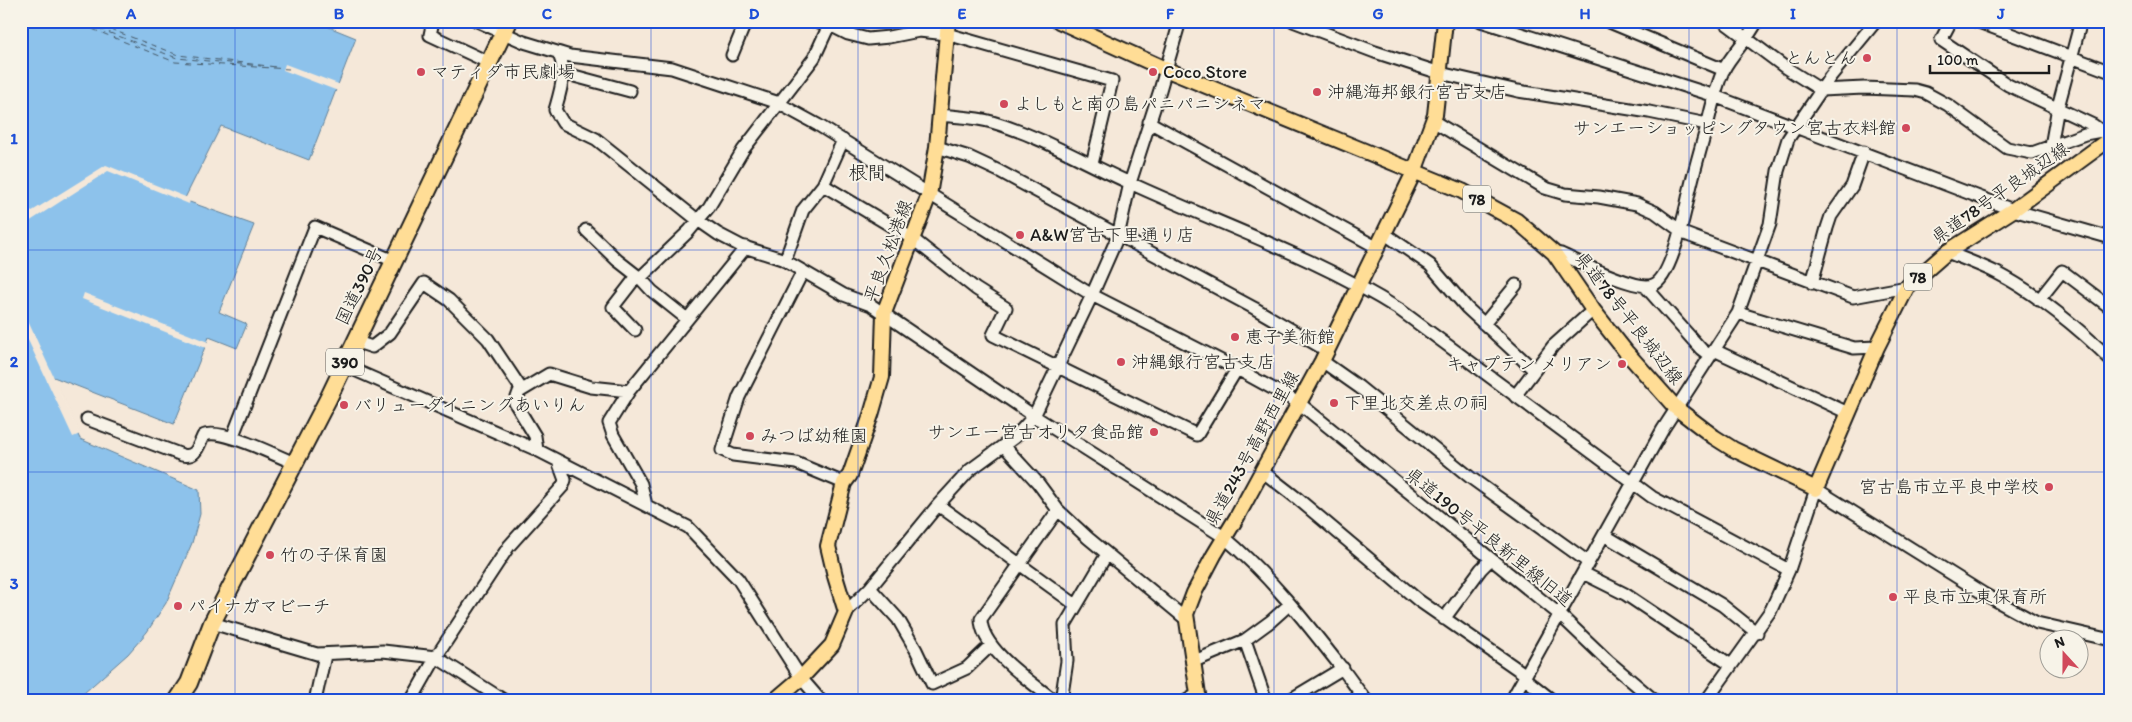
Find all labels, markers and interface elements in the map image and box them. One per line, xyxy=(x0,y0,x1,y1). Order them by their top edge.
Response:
text: A xyxy=(125,4,137,23)
text: B xyxy=(334,4,345,23)
text: C xyxy=(542,4,553,23)
text: D xyxy=(749,4,760,23)
text: E xyxy=(958,4,967,23)
text: F xyxy=(1166,4,1175,23)
text: G xyxy=(1372,4,1384,23)
text: H xyxy=(1579,4,1591,23)
text: I xyxy=(1790,4,1796,23)
text: J xyxy=(1996,4,2005,23)
scale bar xyxy=(1930,42,2048,74)
place label: とんとん xyxy=(1785,47,1857,69)
text: 100 m xyxy=(1937,51,1979,69)
marker: とんとん xyxy=(1861,52,1873,64)
place label: マティダ市民劇場 xyxy=(431,61,575,83)
place label: Coco Store xyxy=(1163,61,1247,83)
marker: マティダ市民劇場 xyxy=(415,66,427,78)
marker: Coco Store xyxy=(1147,66,1159,78)
place label: 沖縄海邦銀行宮古支店 xyxy=(1327,81,1507,103)
marker: 沖縄海邦銀行宮古支店 xyxy=(1311,86,1323,98)
place label: よしもと南の島パニパニシネマ xyxy=(1014,93,1266,115)
marker: よしもと南の島パニパニシネマ xyxy=(998,98,1010,110)
place label: サンエーショッピングタウン宮古衣料館 xyxy=(1573,117,1896,139)
marker: サンエーショッピングタウン宮古衣料館 xyxy=(1900,122,1912,134)
text: 1 xyxy=(10,129,18,148)
street label: 県道78号平良城辺線 xyxy=(1927,137,2073,249)
district label: 根間 xyxy=(848,161,886,184)
road number: 78 xyxy=(1463,185,1491,212)
street label: 平良久松港線 xyxy=(859,196,917,306)
place label: A&W宮古下里通り店 xyxy=(1030,224,1195,246)
marker: A&W宮古下里通り店 xyxy=(1014,229,1026,241)
street label: 国道390号 xyxy=(331,243,387,329)
street label: 県道78号平良城辺線 xyxy=(1570,247,1688,389)
road number: 78 xyxy=(1904,264,1932,290)
place label: 恵子美術館 xyxy=(1245,326,1335,348)
marker: 恵子美術館 xyxy=(1229,331,1241,343)
road number: 390 xyxy=(326,348,364,376)
place label: 沖縄銀行宮古支店 xyxy=(1131,351,1275,373)
text: 2 xyxy=(10,352,19,371)
place label: キャプテン メリアン xyxy=(1446,353,1612,375)
marker: 沖縄銀行宮古支店 xyxy=(1115,356,1127,368)
marker: キャプテン メリアン xyxy=(1616,358,1628,370)
street label: 県道243号高野西里線 xyxy=(1200,367,1304,529)
place label: 下里北交差点の祠 xyxy=(1344,392,1488,414)
place label: バリューダイニングあいりん xyxy=(354,394,586,416)
marker: 下里北交差点の祠 xyxy=(1328,397,1340,409)
marker: バリューダイニングあいりん xyxy=(338,399,350,411)
place label: サンエー宮古オリタ食品館 xyxy=(928,421,1144,443)
place label: みつば幼稚園 xyxy=(760,425,868,447)
marker: サンエー宮古オリタ食品館 xyxy=(1148,426,1160,438)
marker: みつば幼稚園 xyxy=(744,430,756,442)
street label: 県道190号平良新里線旧道 xyxy=(1401,463,1577,611)
place label: 宮古島市立平良中学校 xyxy=(1859,476,2039,498)
marker: 宮古島市立平良中学校 xyxy=(2043,481,2055,493)
place label: 竹の子保育園 xyxy=(280,544,388,566)
marker: 竹の子保育園 xyxy=(264,549,276,561)
text: 3 xyxy=(10,574,19,593)
place label: 平良市立東保育所 xyxy=(1903,586,2047,608)
marker: 平良市立東保育所 xyxy=(1887,591,1899,603)
place label: パイナガマビーチ xyxy=(188,595,331,617)
marker: パイナガマビーチ xyxy=(172,600,184,612)
north arrow xyxy=(2040,630,2090,680)
text: N xyxy=(2052,633,2067,652)

